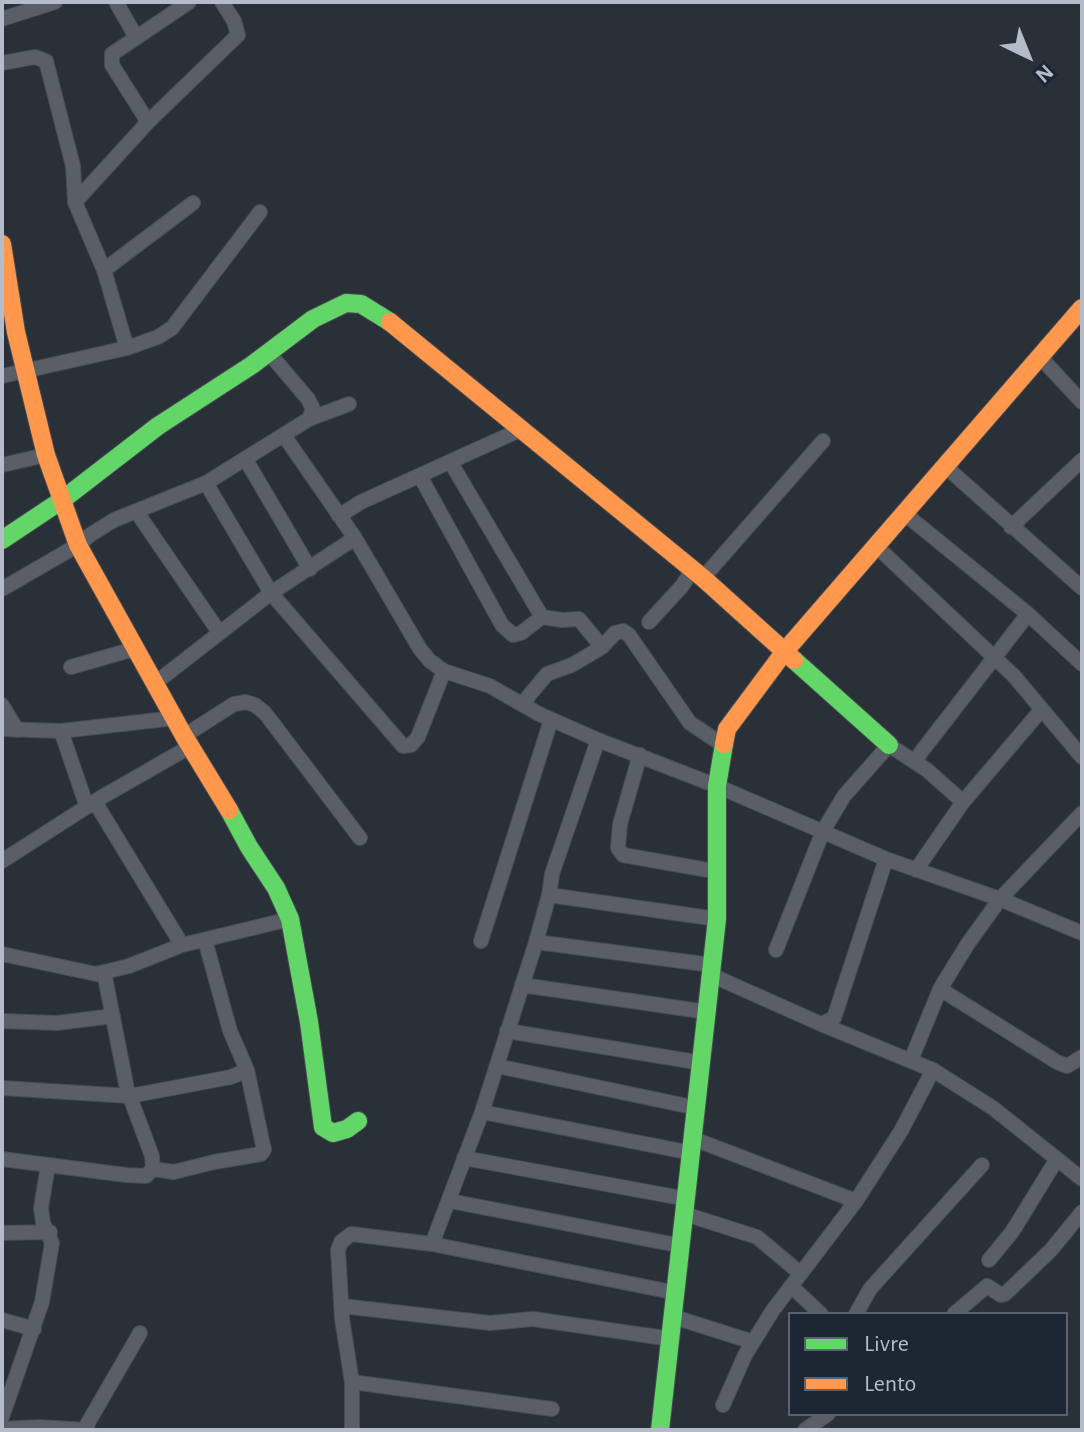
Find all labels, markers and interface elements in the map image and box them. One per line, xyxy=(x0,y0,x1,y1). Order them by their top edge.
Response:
north arrow xyxy=(988,16,1068,96)
text: N xyxy=(1031,60,1057,87)
legend xyxy=(788,1312,1068,1416)
text: Livre xyxy=(864,1332,909,1356)
text: Lento xyxy=(864,1372,916,1396)

